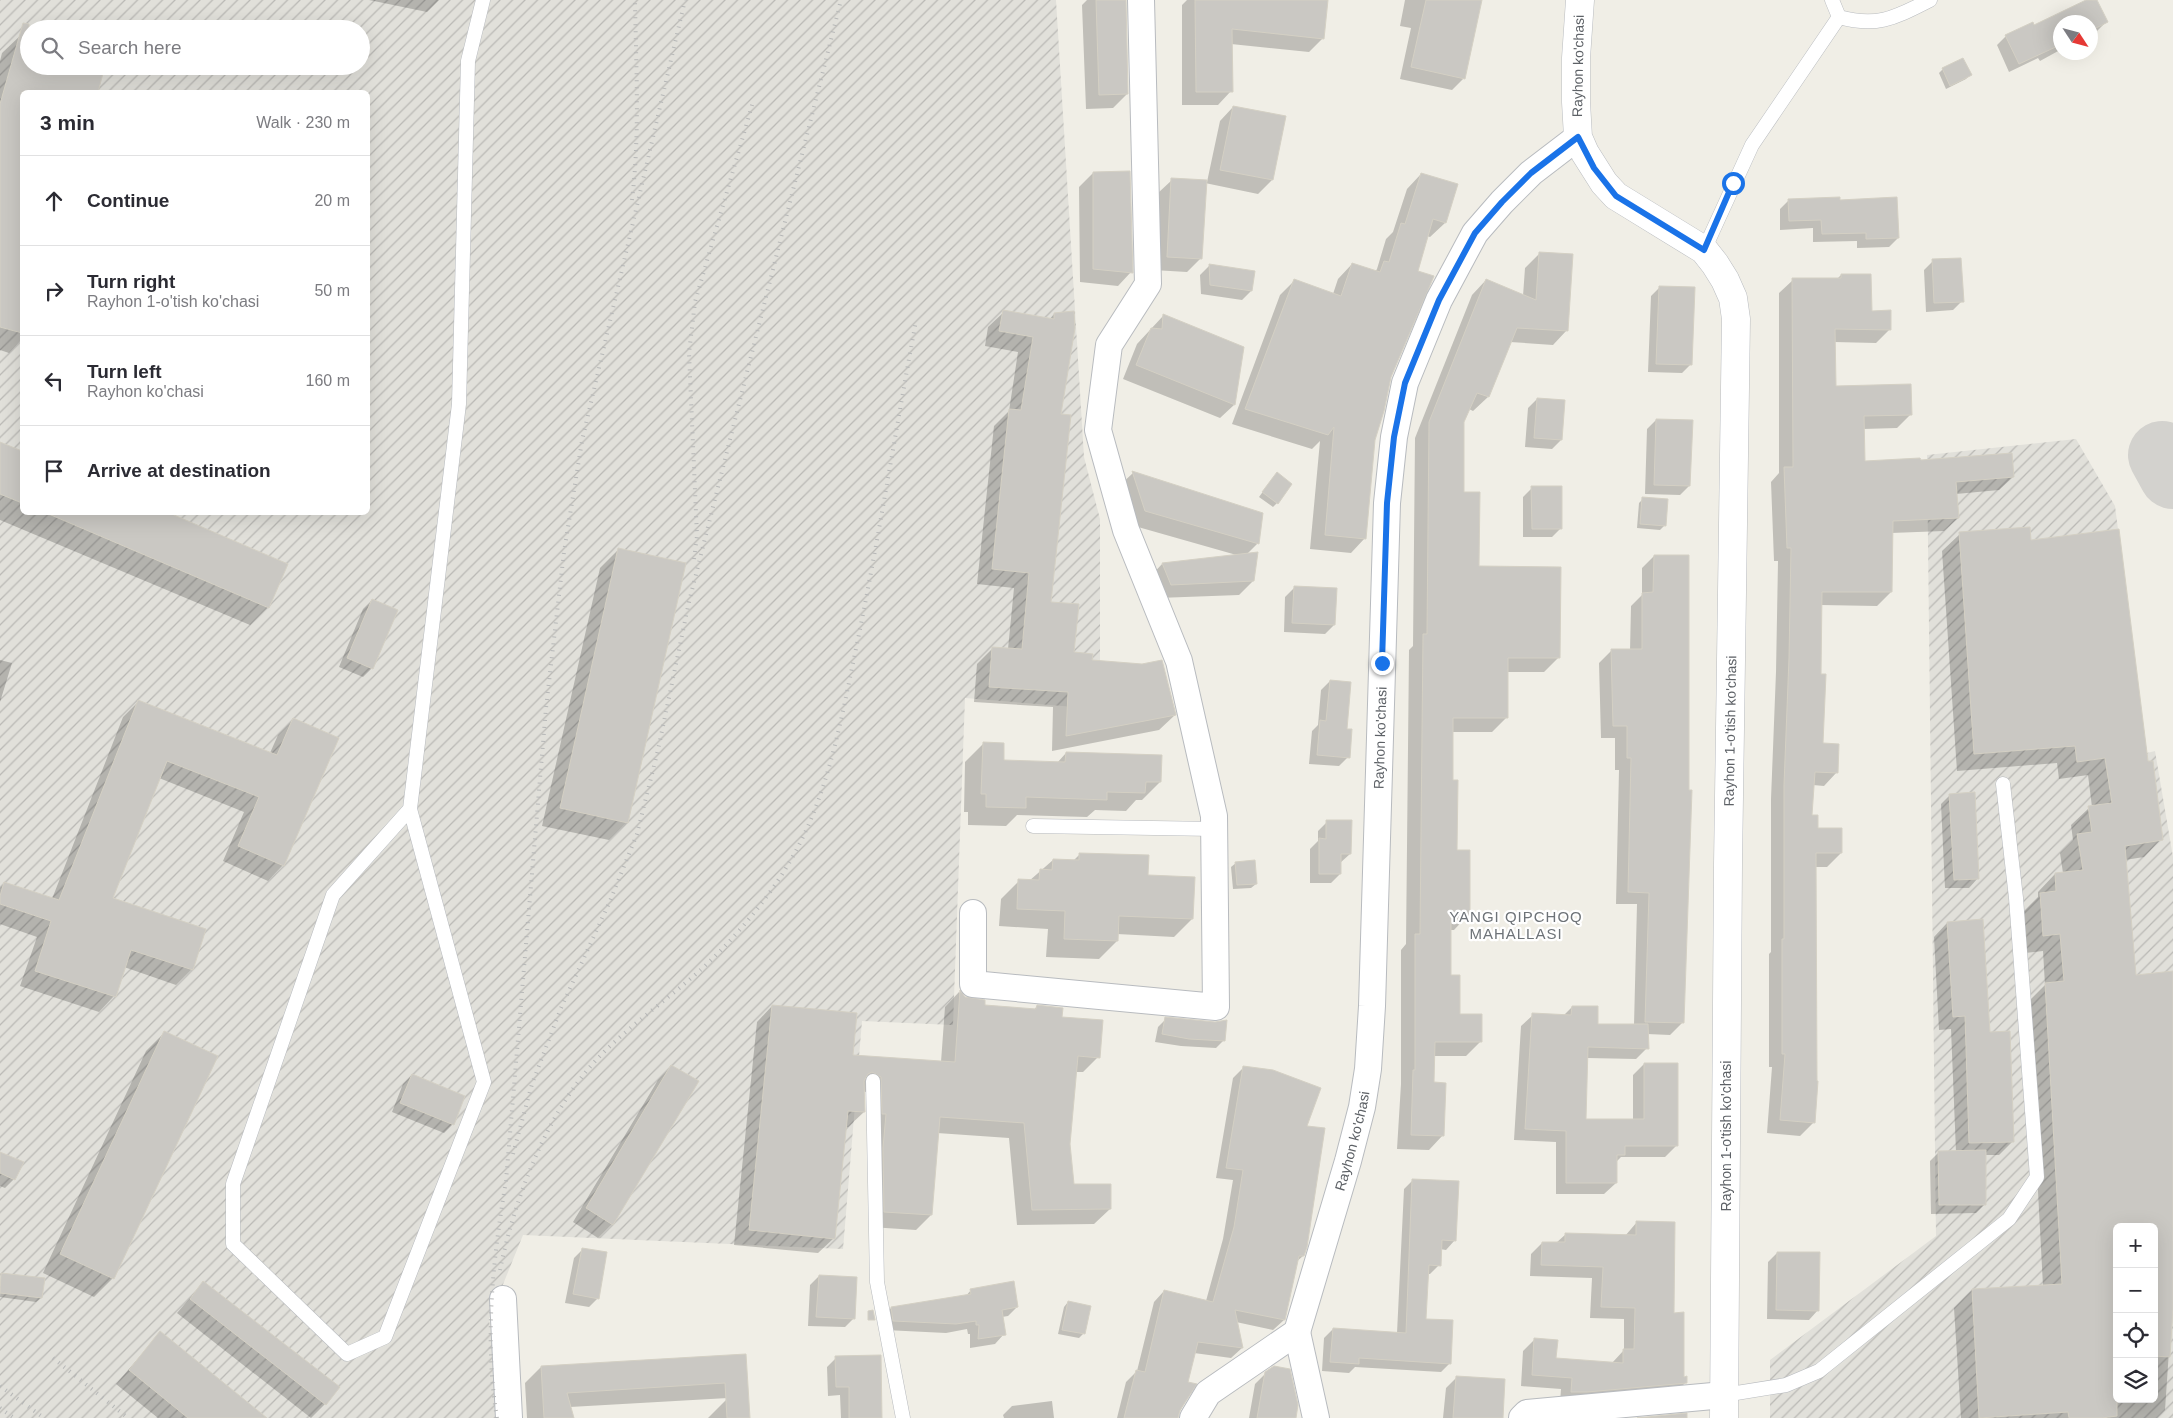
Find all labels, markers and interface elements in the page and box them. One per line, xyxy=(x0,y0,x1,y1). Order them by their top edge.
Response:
street label: Rayhon ko'chasi xyxy=(1569,15,1587,117)
north arrow xyxy=(2053,15,2098,60)
search box xyxy=(20,20,370,75)
icon: search xyxy=(38,34,66,62)
text: Search here xyxy=(78,37,182,58)
text: 3 min xyxy=(40,111,95,134)
text: Walk · 230 m xyxy=(256,114,350,131)
route start xyxy=(1722,172,1745,195)
icon: ahead xyxy=(40,187,68,215)
text: Continue xyxy=(87,190,169,211)
text: 20 m xyxy=(314,192,350,209)
text: Turn right xyxy=(87,271,175,292)
icon: right xyxy=(40,277,68,305)
text: 50 m xyxy=(314,282,350,299)
text: Rayhon 1-o'tish ko'chasi xyxy=(87,293,259,310)
text: Turn left xyxy=(87,361,162,382)
icon: left xyxy=(40,367,68,395)
text: 160 m xyxy=(306,372,350,389)
text: Rayhon ko'chasi xyxy=(87,383,204,400)
icon: arrive xyxy=(40,457,68,485)
text: Arrive at destination xyxy=(87,460,271,481)
route end xyxy=(1371,652,1394,675)
street label: Rayhon 1-o'tish ko'chasi xyxy=(1721,655,1739,807)
street label: Rayhon ko'chasi xyxy=(1370,687,1390,789)
district label: YANGI QIPCHOQ MAHALLASI xyxy=(1449,908,1583,942)
street label: Rayhon 1-o'tish ko'chasi xyxy=(1718,1061,1734,1211)
street label: Rayhon ko'chasi xyxy=(1332,1090,1372,1193)
map controls xyxy=(2113,1223,2158,1403)
button: + xyxy=(2113,1223,2158,1268)
button: − xyxy=(2113,1268,2158,1313)
button: locate xyxy=(2113,1313,2158,1358)
button: layers xyxy=(2113,1358,2158,1403)

